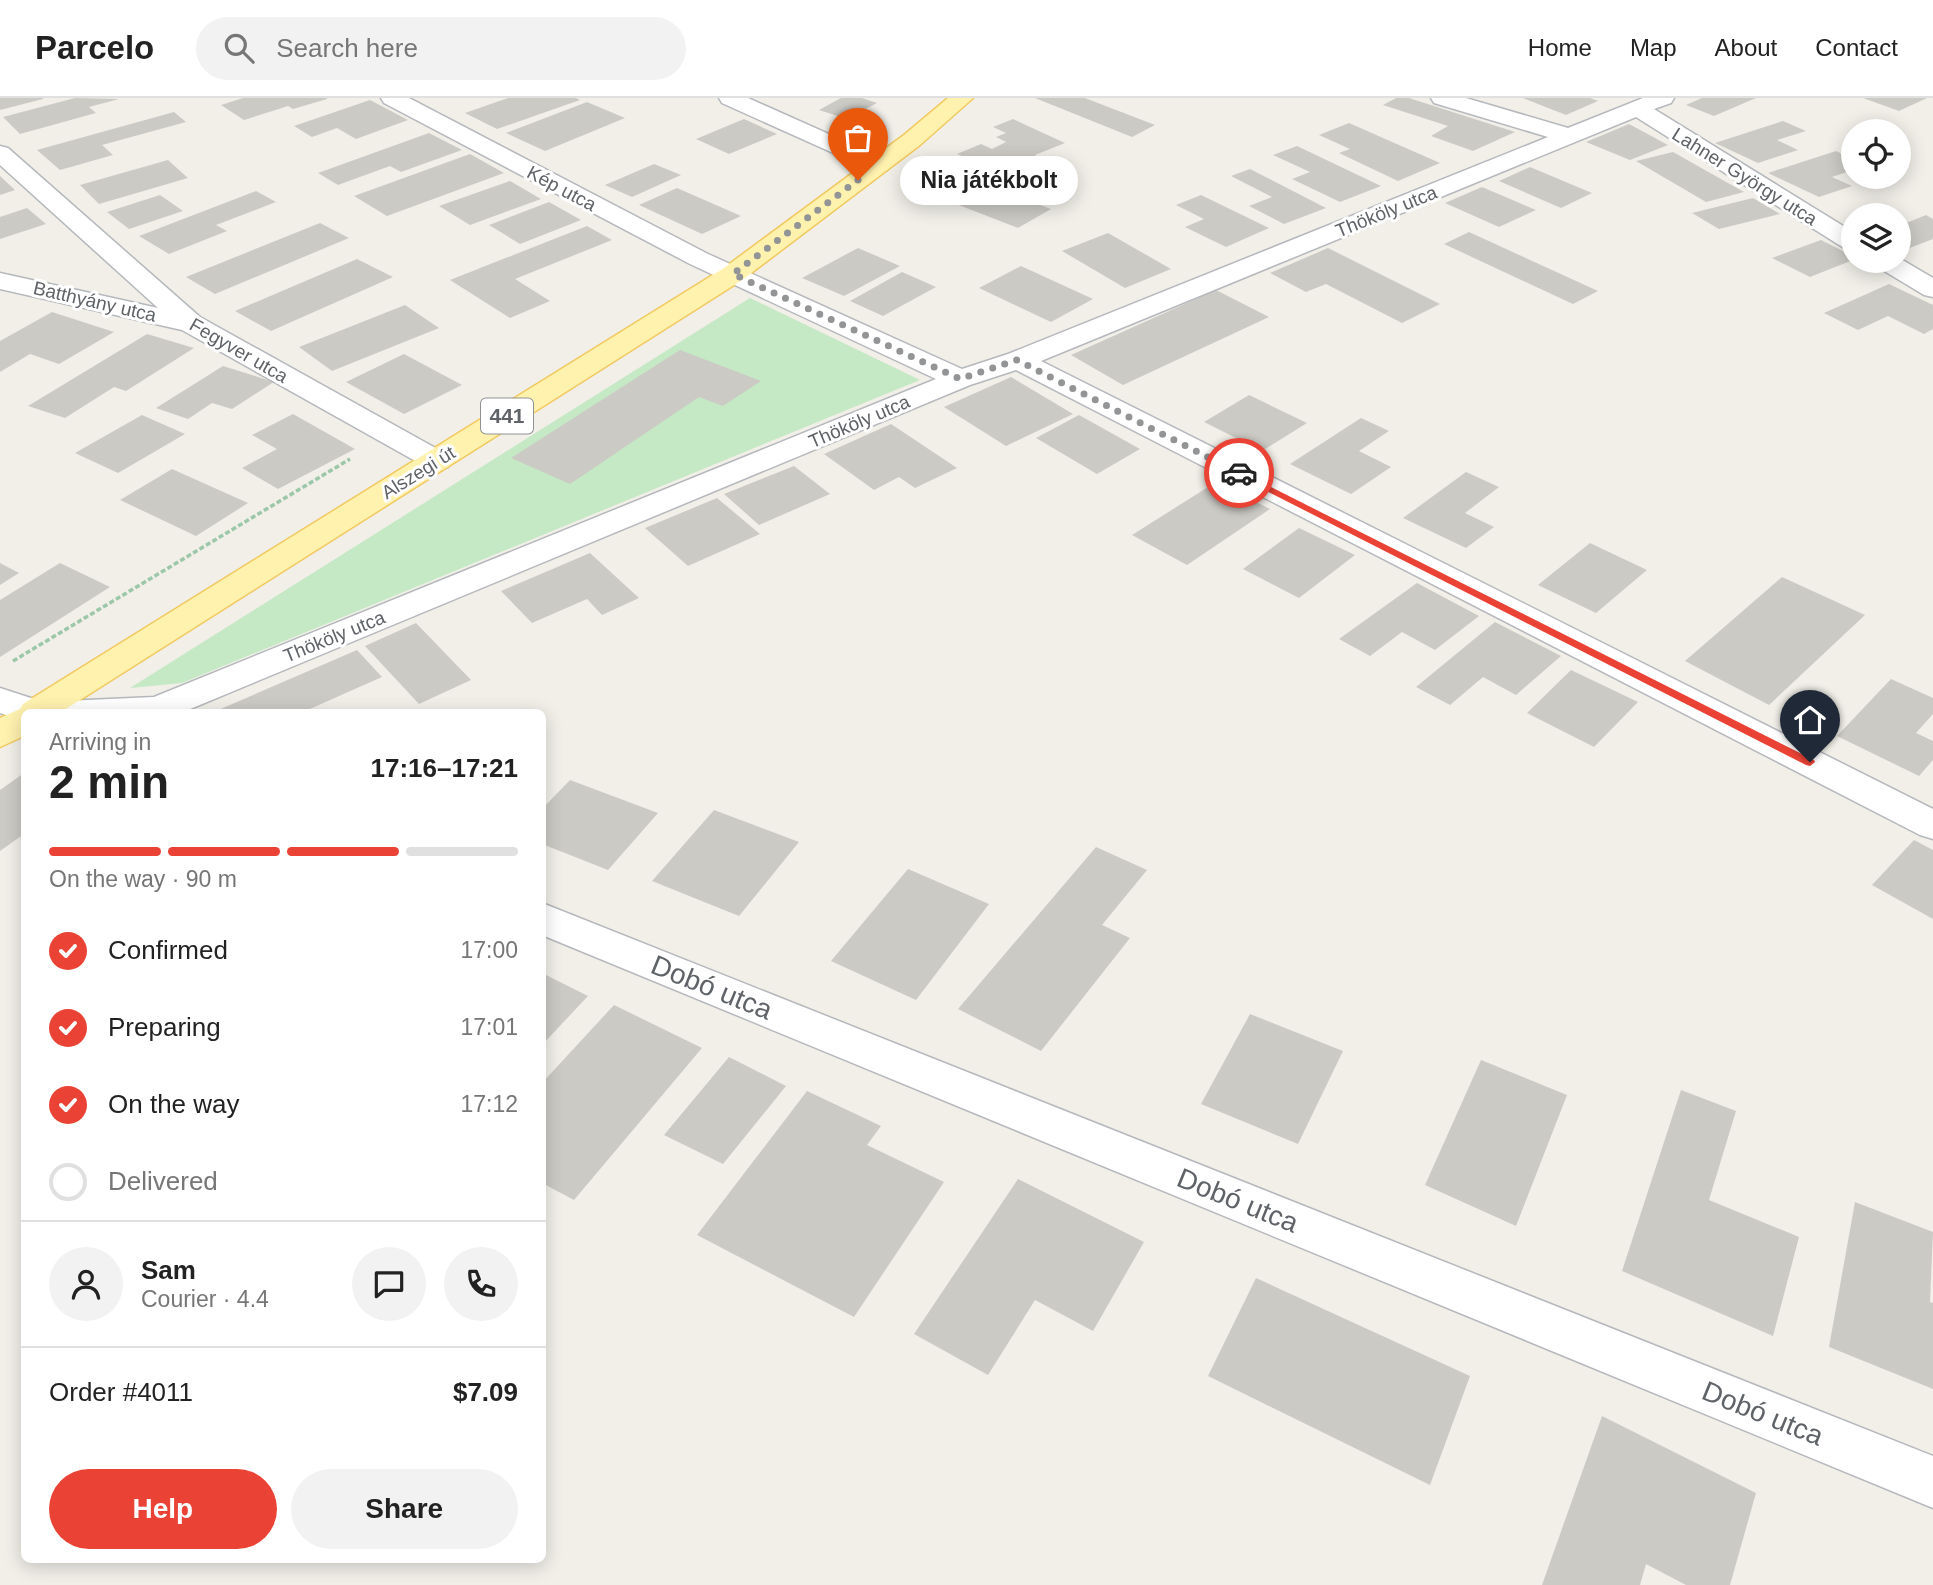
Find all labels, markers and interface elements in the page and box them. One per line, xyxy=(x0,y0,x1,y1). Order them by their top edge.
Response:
search box xyxy=(196,17,686,80)
text: Parcelo xyxy=(35,29,154,66)
icon: search xyxy=(220,29,258,67)
text: Search here xyxy=(276,33,418,63)
text: Home xyxy=(1528,34,1592,61)
text: Map xyxy=(1630,34,1677,61)
text: About xyxy=(1715,34,1777,61)
text: Contact xyxy=(1815,34,1898,61)
pin xyxy=(828,108,888,180)
icon: bag xyxy=(839,119,877,157)
map controls xyxy=(1841,119,1911,273)
button: locate xyxy=(1841,119,1911,189)
street label: Lahner György utca xyxy=(1668,123,1821,230)
callout: Nia játékbolt xyxy=(900,155,1078,204)
street label: Kép utca xyxy=(524,162,600,216)
text: Nia játékbolt xyxy=(921,167,1057,193)
street label: Thököly utca xyxy=(1332,181,1440,241)
button: layers xyxy=(1841,203,1911,273)
street label: Batthyány utca xyxy=(31,277,159,326)
street label: Fegyver utca xyxy=(186,314,292,387)
street label: Thököly utca xyxy=(806,391,913,452)
road number: 441 xyxy=(481,398,533,434)
courier xyxy=(1204,438,1274,508)
street label: Alszegi út xyxy=(378,441,459,503)
icon: car xyxy=(1220,454,1258,492)
street label: Thököly utca xyxy=(280,606,388,666)
pin xyxy=(1780,690,1840,762)
icon: home xyxy=(1791,701,1829,739)
text: Arriving in xyxy=(49,729,151,755)
text: 17:16–17:21 xyxy=(371,753,518,783)
text: 2 min xyxy=(49,756,169,808)
text: On the way · 90 m xyxy=(49,866,237,892)
icon: check xyxy=(49,932,87,970)
text: Confirmed xyxy=(108,935,228,965)
text: 17:00 xyxy=(460,937,518,963)
street label: Dobó utca xyxy=(647,949,777,1026)
icon: check xyxy=(49,1009,87,1047)
text: Preparing xyxy=(108,1012,221,1042)
text: 17:01 xyxy=(460,1014,518,1040)
icon: check xyxy=(49,1086,87,1124)
text: On the way xyxy=(108,1089,240,1119)
text: 17:12 xyxy=(460,1091,518,1117)
street label: Dobó utca xyxy=(1173,1162,1303,1239)
text: Delivered xyxy=(108,1166,218,1196)
button: person xyxy=(49,1247,123,1321)
button: chat xyxy=(352,1247,426,1321)
button: phone xyxy=(444,1247,518,1321)
text: Sam xyxy=(141,1255,196,1285)
text: Courier · 4.4 xyxy=(141,1286,269,1312)
street label: Dobó utca xyxy=(1698,1375,1828,1452)
text: Order #4011 xyxy=(49,1377,193,1407)
text: $7.09 xyxy=(453,1377,518,1407)
button: Help xyxy=(49,1469,277,1549)
button: Share xyxy=(291,1469,518,1549)

